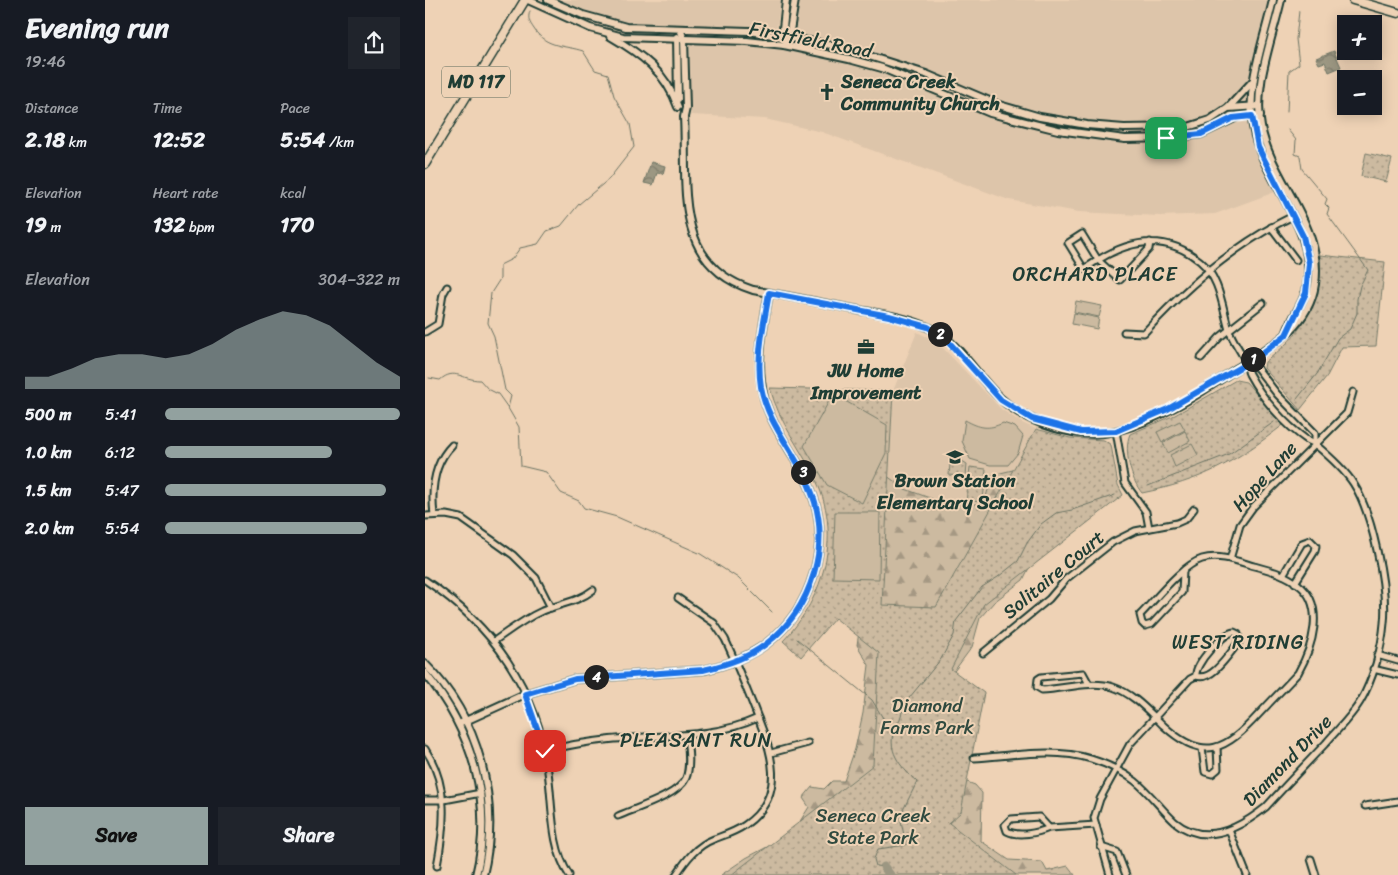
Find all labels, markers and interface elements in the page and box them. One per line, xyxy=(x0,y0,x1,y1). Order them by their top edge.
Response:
text: Evening run xyxy=(25,3,169,52)
street label: Firstfield Road xyxy=(747,11,877,68)
map controls xyxy=(1337,15,1382,115)
button: + xyxy=(1337,15,1382,60)
button: share xyxy=(348,17,400,69)
text: 19:46 xyxy=(25,47,66,76)
place label: Seneca Creek Community Church xyxy=(840,65,1000,120)
road number: MD 117 xyxy=(442,66,510,98)
button: − xyxy=(1337,70,1382,115)
church icon: Seneca Creek Community Church xyxy=(817,82,837,102)
text: Distance xyxy=(25,96,78,121)
text: Time xyxy=(153,96,182,121)
text: Pace xyxy=(280,96,310,121)
pin xyxy=(1145,117,1187,159)
text: 2.18 xyxy=(25,121,65,159)
text: 12:52 xyxy=(153,121,205,159)
text: 5:54 xyxy=(280,121,325,159)
icon: arrive xyxy=(1152,124,1180,152)
text: km xyxy=(65,130,87,155)
text: /km xyxy=(325,130,354,155)
text: Elevation xyxy=(25,181,82,206)
text: Heart rate xyxy=(153,181,218,206)
text: kcal xyxy=(280,181,306,206)
text: 19 xyxy=(25,206,47,244)
text: 132 xyxy=(153,206,185,244)
text: 170 xyxy=(280,206,315,244)
text: m xyxy=(47,215,61,240)
text: bpm xyxy=(185,215,215,240)
district label: ORCHARD PLACE xyxy=(1012,257,1179,292)
text: Elevation xyxy=(25,265,90,294)
text: 304–322 m xyxy=(318,265,400,294)
pin: 2 xyxy=(927,322,953,346)
text: 2 xyxy=(936,322,945,347)
office icon: JW Home Improvement xyxy=(856,337,876,357)
pin: 1 xyxy=(1241,346,1265,372)
text: 1 xyxy=(1250,347,1257,372)
place label: JW Home Improvement xyxy=(810,354,922,409)
text: 500 m xyxy=(25,400,71,429)
text: 5:41 xyxy=(105,400,136,429)
street label: Hope Lane xyxy=(1223,433,1306,519)
text: 1.0 km xyxy=(25,438,72,467)
text: 6:12 xyxy=(105,438,135,467)
school or university icon: Brown Station Elementary School xyxy=(945,447,965,467)
pin: 3 xyxy=(791,460,815,484)
text: 3 xyxy=(800,460,807,485)
place label: Brown Station Elementary School xyxy=(877,464,1034,519)
text: 1.5 km xyxy=(25,476,71,505)
text: 5:47 xyxy=(105,476,139,505)
text: 2.0 km xyxy=(25,514,74,543)
text: 5:54 xyxy=(105,514,139,543)
street label: Solitaire Court xyxy=(995,521,1112,627)
district label: WEST RIDING xyxy=(1172,625,1304,660)
pin: 4 xyxy=(583,664,609,690)
text: 4 xyxy=(592,665,601,690)
park label: Diamond Farms Park xyxy=(880,689,974,744)
street label: Diamond Drive xyxy=(1234,706,1340,814)
district label: PLEASANT RUN xyxy=(620,723,772,758)
pin xyxy=(524,730,566,772)
icon: check xyxy=(531,737,559,765)
park label: Seneca Creek State Park xyxy=(816,799,931,854)
button: Save xyxy=(25,807,208,865)
button: Share xyxy=(218,807,400,865)

